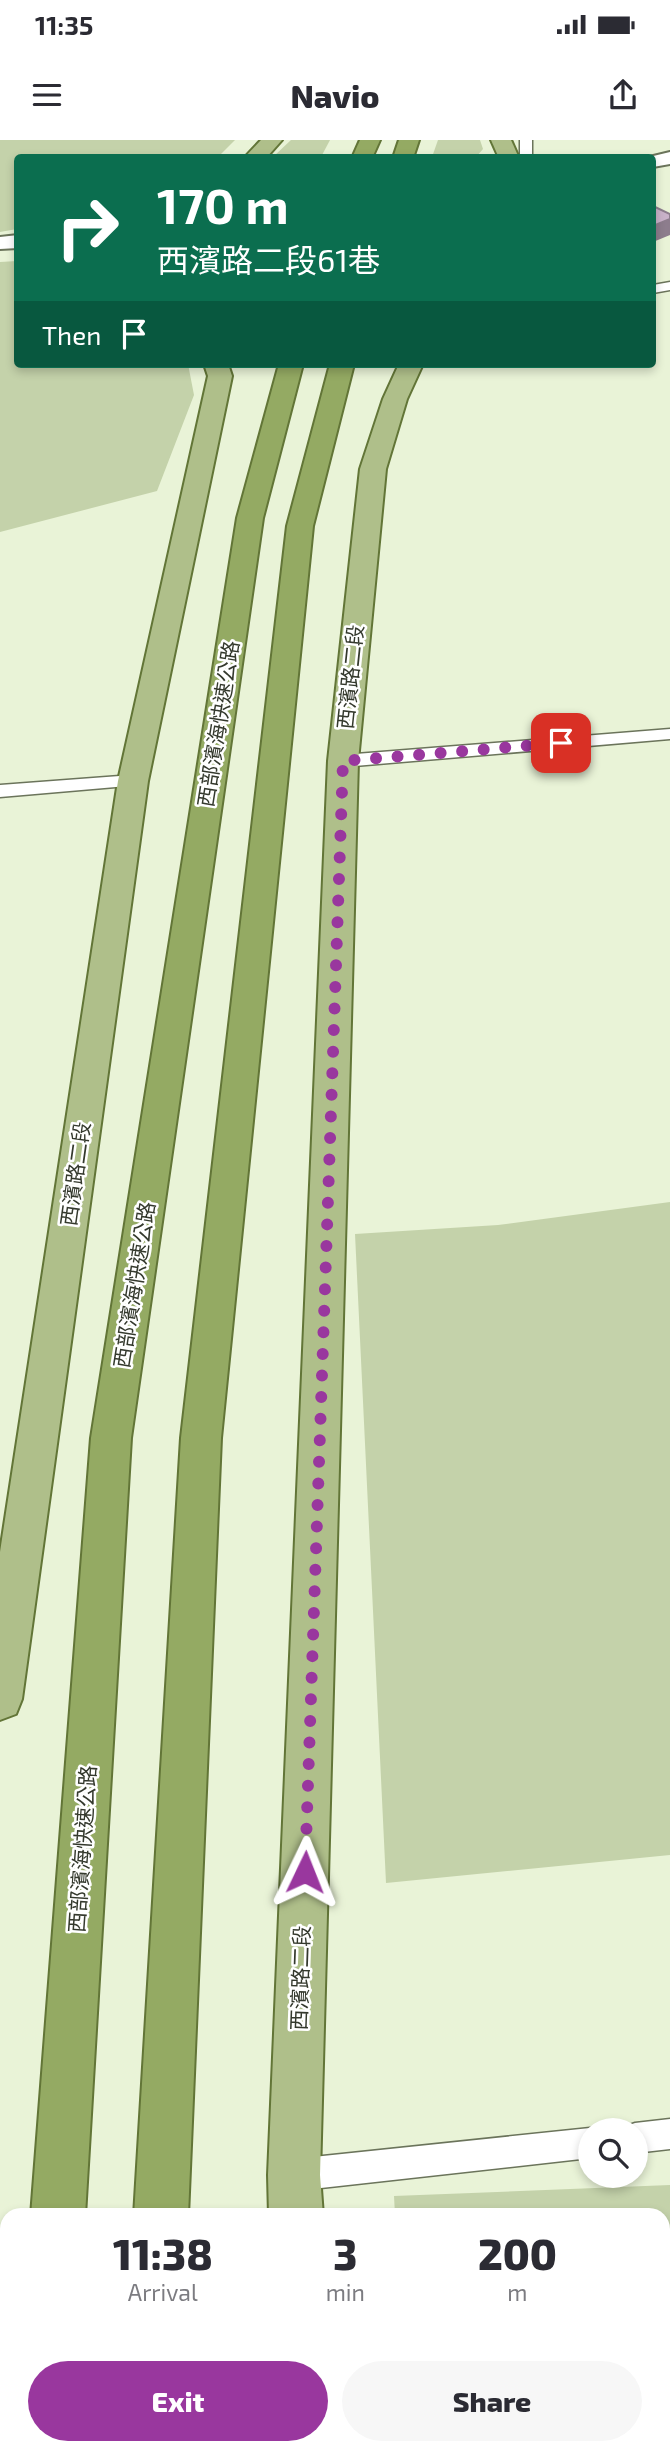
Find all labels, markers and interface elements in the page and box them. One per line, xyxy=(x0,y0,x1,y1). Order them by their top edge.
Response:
text: 11:35 xyxy=(35,9,93,40)
icon: menu xyxy=(28,76,66,114)
text: Navio xyxy=(290,76,380,114)
icon: share xyxy=(604,76,642,114)
text: 170 m xyxy=(157,175,289,234)
icon: right xyxy=(42,182,133,273)
text: 西濱路二段61巷 xyxy=(157,240,380,278)
icon: arrive xyxy=(115,315,153,353)
text: Then xyxy=(42,319,101,350)
street label: 西濱路二段 xyxy=(332,623,367,730)
street label: 西部濱海快速公路 xyxy=(192,639,243,809)
pin xyxy=(531,713,591,773)
icon: arrive xyxy=(542,724,580,762)
street label: 西濱路二段 xyxy=(55,1120,94,1228)
street label: 西部濱海快速公路 xyxy=(108,1200,159,1370)
street label: 西部濱海快速公路 xyxy=(63,1764,100,1934)
position arrow xyxy=(268,1835,342,1909)
street label: 西濱路二段 xyxy=(285,1925,314,2031)
map controls xyxy=(578,2118,648,2188)
button: search xyxy=(578,2118,648,2188)
text: 11:38 xyxy=(113,2228,213,2278)
text: 3 xyxy=(333,2228,357,2278)
text: 200 xyxy=(478,2228,557,2278)
text: Arrival xyxy=(128,2278,198,2306)
text: min xyxy=(326,2278,365,2306)
text: m xyxy=(507,2278,528,2306)
button: Exit xyxy=(28,2361,328,2441)
button: Share xyxy=(342,2361,642,2441)

